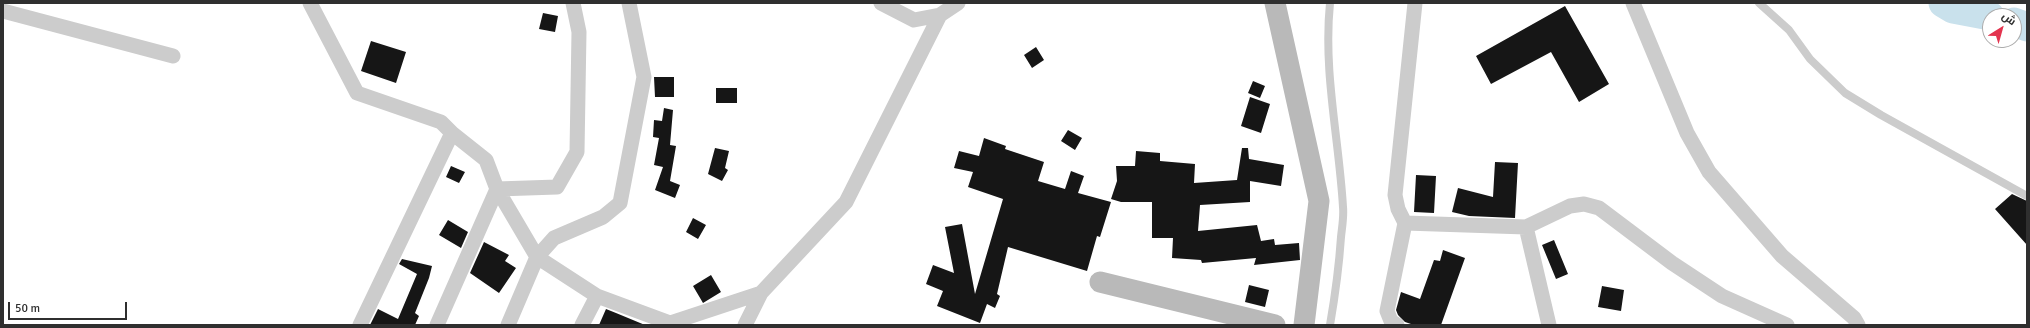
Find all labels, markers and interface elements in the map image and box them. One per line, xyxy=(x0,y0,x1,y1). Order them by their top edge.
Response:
north arrow xyxy=(1982,8,2022,48)
text: ش xyxy=(1999,9,2018,28)
scale bar xyxy=(10,294,129,320)
text: 50 m xyxy=(15,301,40,316)

